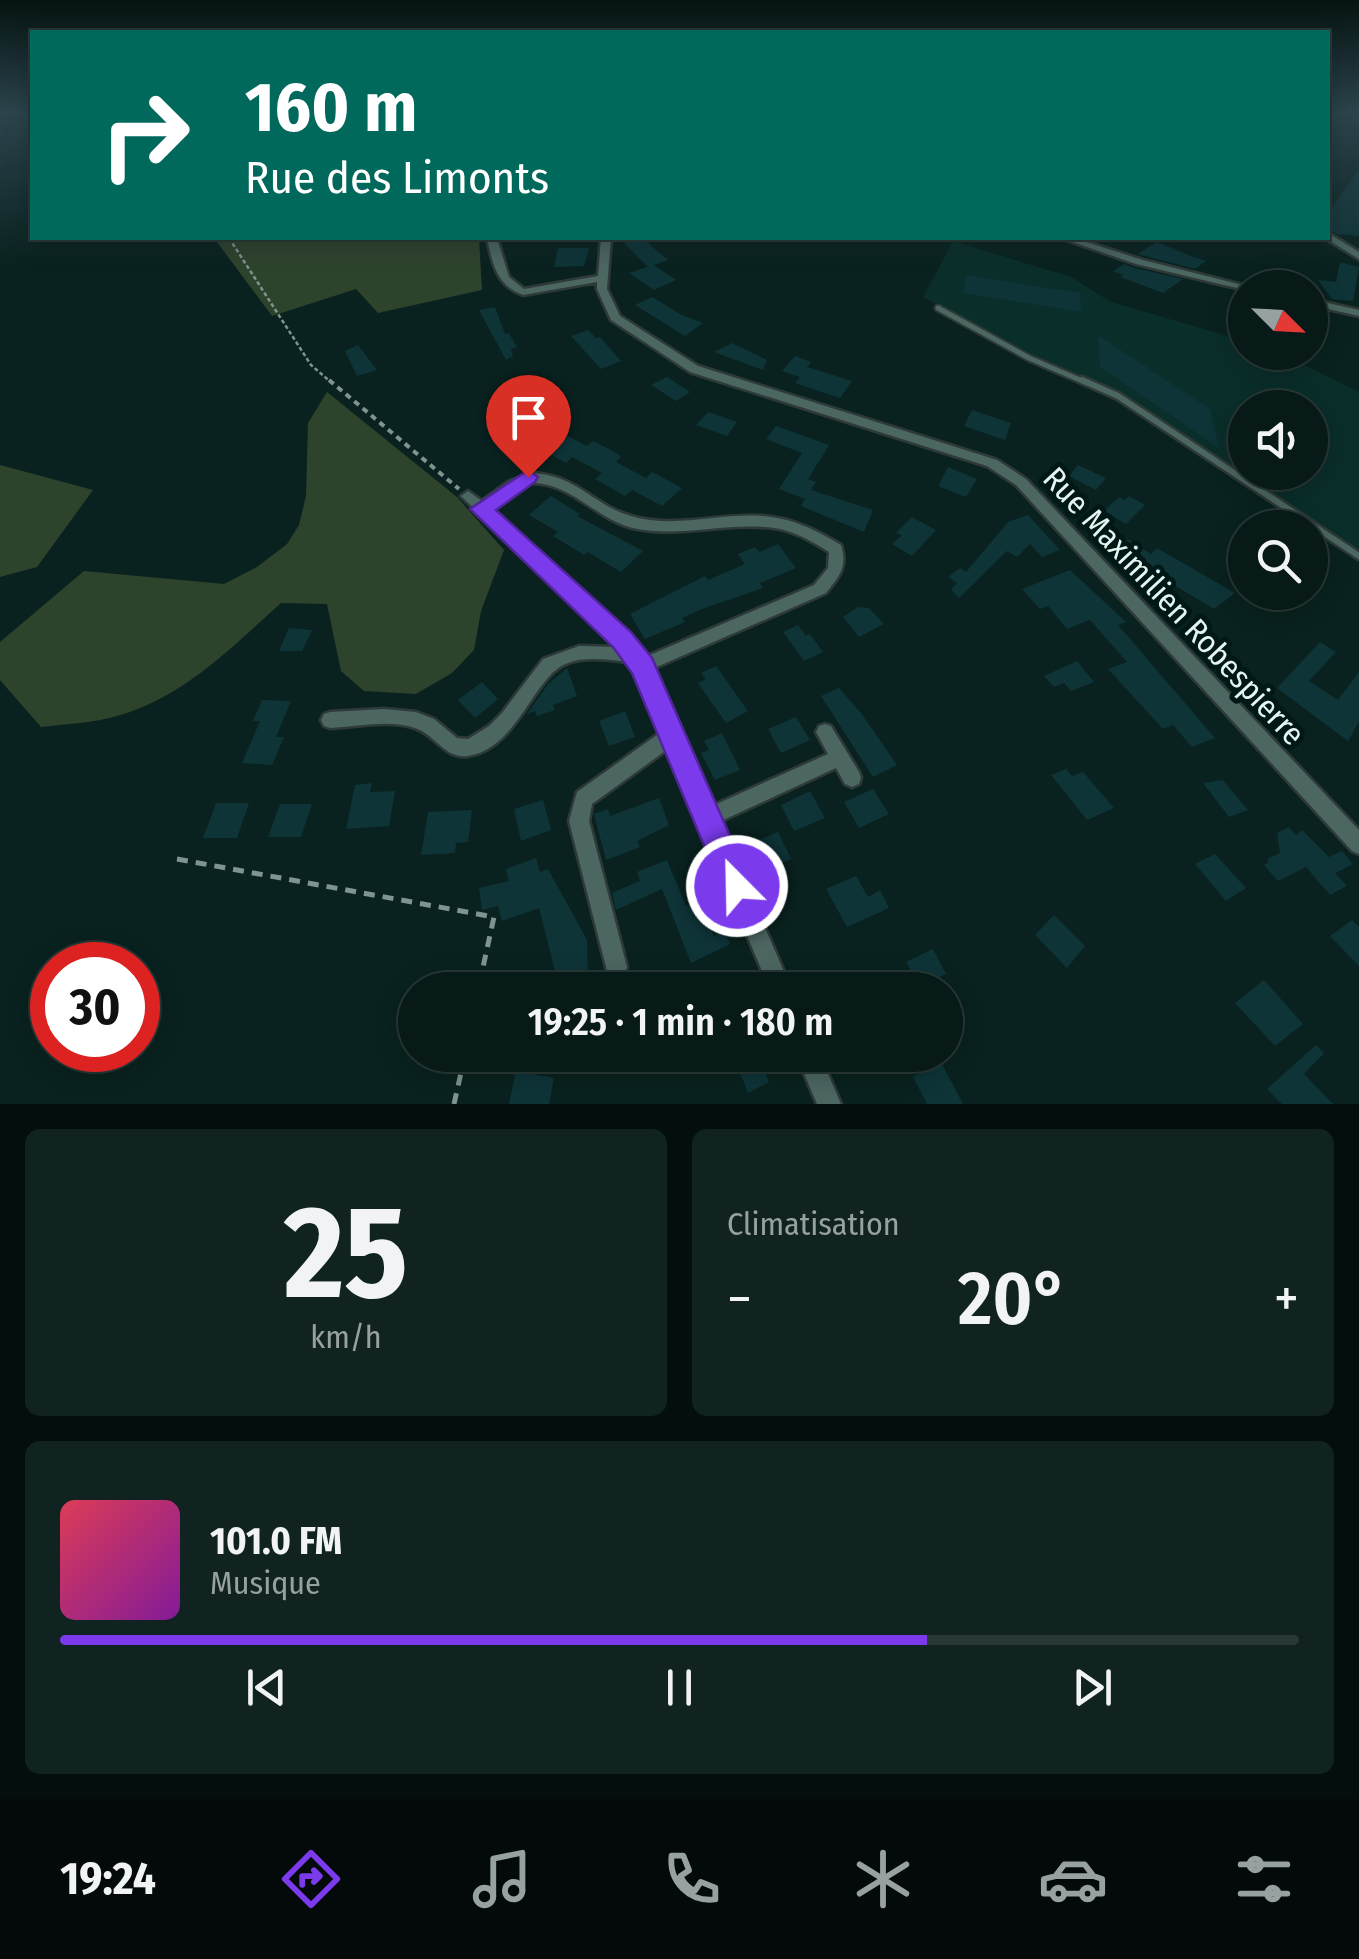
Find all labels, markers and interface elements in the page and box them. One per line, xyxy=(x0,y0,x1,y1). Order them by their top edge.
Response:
text: 160 m xyxy=(245,66,417,150)
icon: right xyxy=(80,70,210,200)
text: Rue des Limonts xyxy=(245,151,549,205)
north arrow xyxy=(1228,270,1328,370)
map controls xyxy=(1228,270,1328,610)
pin xyxy=(486,375,571,478)
icon: arrive xyxy=(501,390,556,445)
button: sound xyxy=(1228,390,1328,490)
street label: Rue Maximilien Robespierre xyxy=(1035,459,1313,753)
button: search xyxy=(1228,510,1328,610)
position arrow xyxy=(685,834,789,938)
speed limit sign: 30 xyxy=(30,942,160,1072)
text: 19:25 · 1 min · 180 m xyxy=(528,999,833,1045)
text: 25 xyxy=(284,1175,408,1331)
text: Climatisation xyxy=(727,1205,900,1243)
text: 20° xyxy=(958,1254,1068,1344)
text: − xyxy=(727,1266,752,1332)
text: + xyxy=(1274,1266,1299,1332)
text: km/h xyxy=(310,1318,382,1356)
text: 101.0 FM xyxy=(210,1518,342,1564)
text: Musique xyxy=(210,1564,321,1602)
icon: previous xyxy=(239,1660,294,1715)
icon: pause xyxy=(652,1660,707,1715)
icon: next xyxy=(1065,1660,1120,1715)
icon: directions xyxy=(276,1844,346,1914)
icon: music xyxy=(467,1844,537,1914)
icon: phone xyxy=(657,1844,727,1914)
icon: climate xyxy=(848,1844,918,1914)
icon: car xyxy=(1038,1844,1108,1914)
icon: filters xyxy=(1229,1844,1299,1914)
text: 19:24 xyxy=(60,1852,156,1906)

